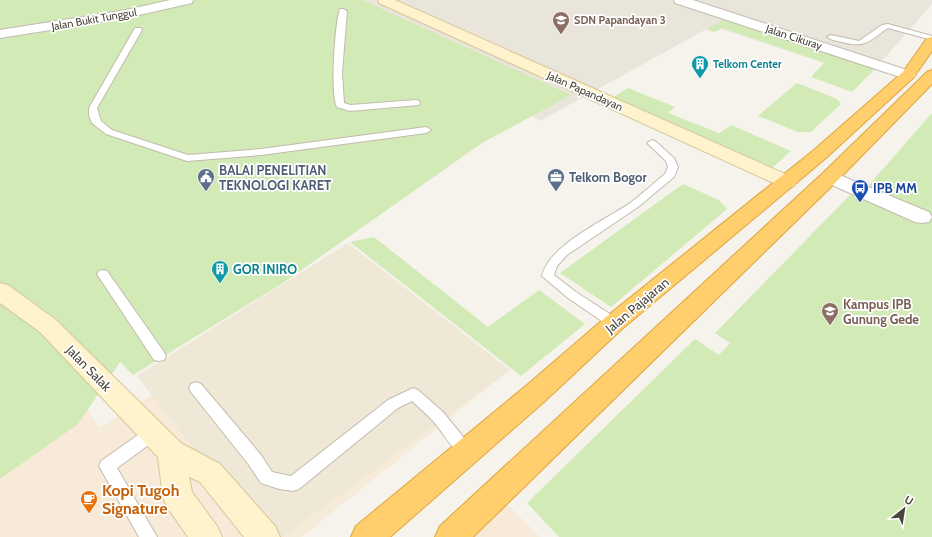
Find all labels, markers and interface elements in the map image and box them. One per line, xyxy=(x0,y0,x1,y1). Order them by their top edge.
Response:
street label: Jalan Bukit Tunggul xyxy=(49,5,138,34)
school or university icon: SDN Papandayan 3 xyxy=(551,10,571,35)
place label: SDN Papandayan 3 xyxy=(574,13,666,27)
street label: Jalan Cikuray xyxy=(763,21,824,53)
building icon: Telkom Center xyxy=(690,54,710,79)
place label: Telkom Center xyxy=(713,57,782,71)
street label: Jalan Papandayan xyxy=(544,68,625,114)
place label: BALAI PENELITIAN TEKNOLOGI KARET xyxy=(219,162,331,193)
public building icon: BALAI PENELITIAN TEKNOLOGI KARET xyxy=(196,167,216,192)
office icon: Telkom Bogor xyxy=(546,167,566,192)
place label: Telkom Bogor xyxy=(569,169,647,185)
bus stop icon: IPB MM xyxy=(850,178,870,203)
place label: IPB MM xyxy=(873,180,917,196)
building icon: GOR INIRO xyxy=(210,259,230,284)
place label: GOR INIRO xyxy=(233,261,297,277)
street label: Jalan Pajajaran xyxy=(601,274,673,338)
place label: Kampus IPB Gunung Gede xyxy=(843,296,919,327)
school or university icon: Kampus IPB Gunung Gede xyxy=(820,301,840,326)
street label: Jalan Salak xyxy=(62,341,115,395)
place label: Kopi Tugoh Signature xyxy=(102,481,179,518)
cafe icon: Kopi Tugoh Signature xyxy=(79,489,99,514)
north arrow xyxy=(884,489,924,529)
text: U xyxy=(902,492,916,508)

